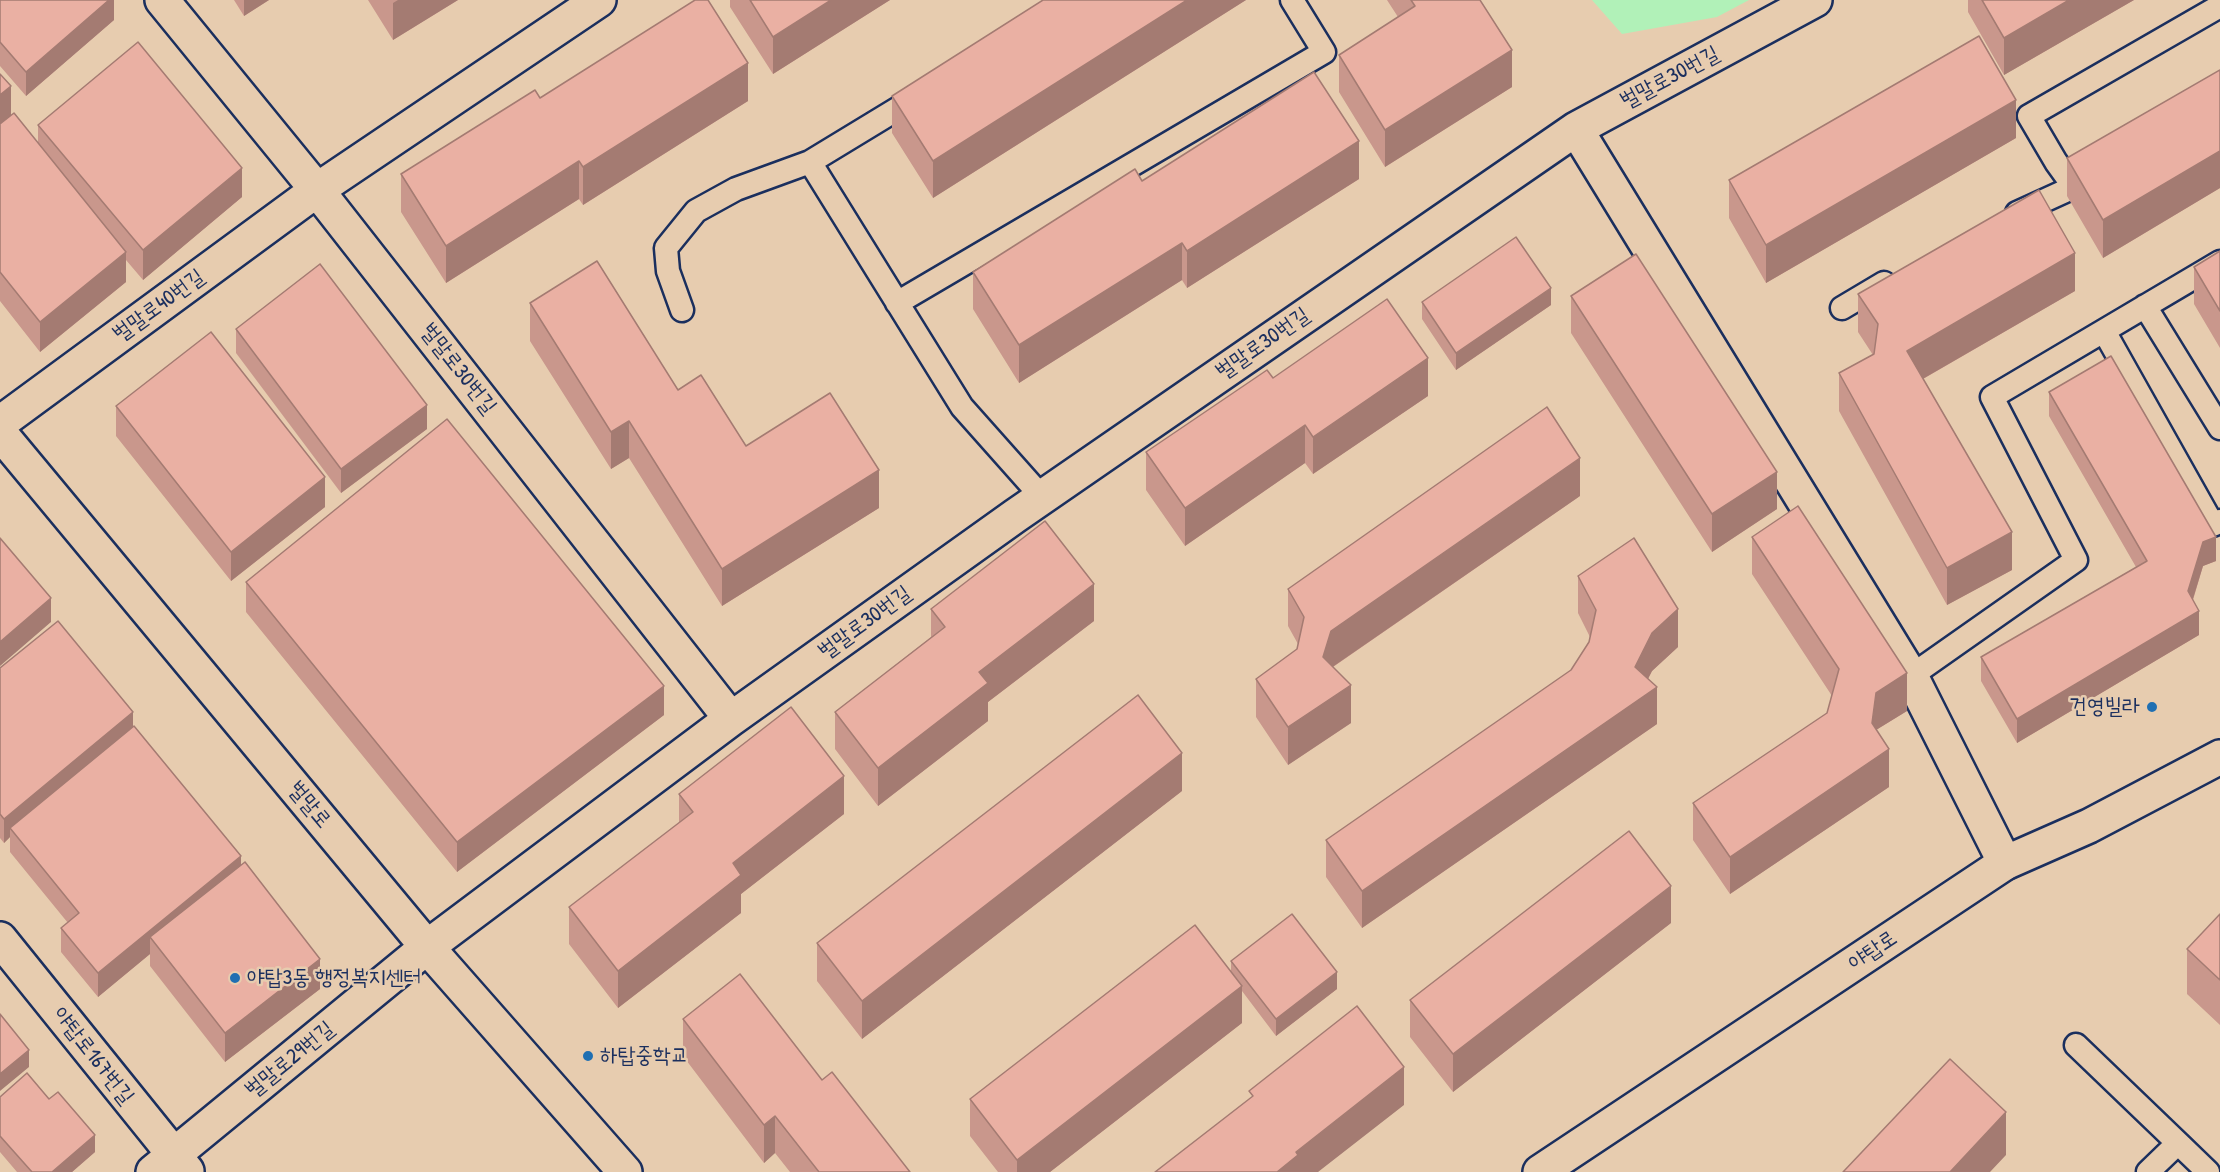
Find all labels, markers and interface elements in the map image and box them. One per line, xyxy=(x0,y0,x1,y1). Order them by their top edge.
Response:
street label: 벌말로30번길 xyxy=(1616,41,1724,115)
street label: 벌말로40번길 xyxy=(108,264,210,348)
street label: 벌말로30번길 xyxy=(1211,302,1315,386)
street label: 벌말로30번길 xyxy=(414,318,502,420)
street label: 벌말로30번길 xyxy=(813,581,917,665)
place label: 건영빌라 xyxy=(2069,694,2140,720)
marker: 건영빌라 xyxy=(2145,700,2159,714)
street label: 벌말로 xyxy=(282,776,336,834)
street label: 야탑로 xyxy=(1844,925,1902,977)
place label: 야탑3동 행정복지센터 xyxy=(247,965,421,991)
marker: 야탑3동 행정복지센터 xyxy=(228,971,242,985)
street label: 야탑로167번길 xyxy=(47,1002,139,1110)
street label: 벌말로29번길 xyxy=(240,1016,340,1104)
place label: 하탑중학교 xyxy=(600,1043,689,1069)
marker: 하탑중학교 xyxy=(581,1049,595,1063)

